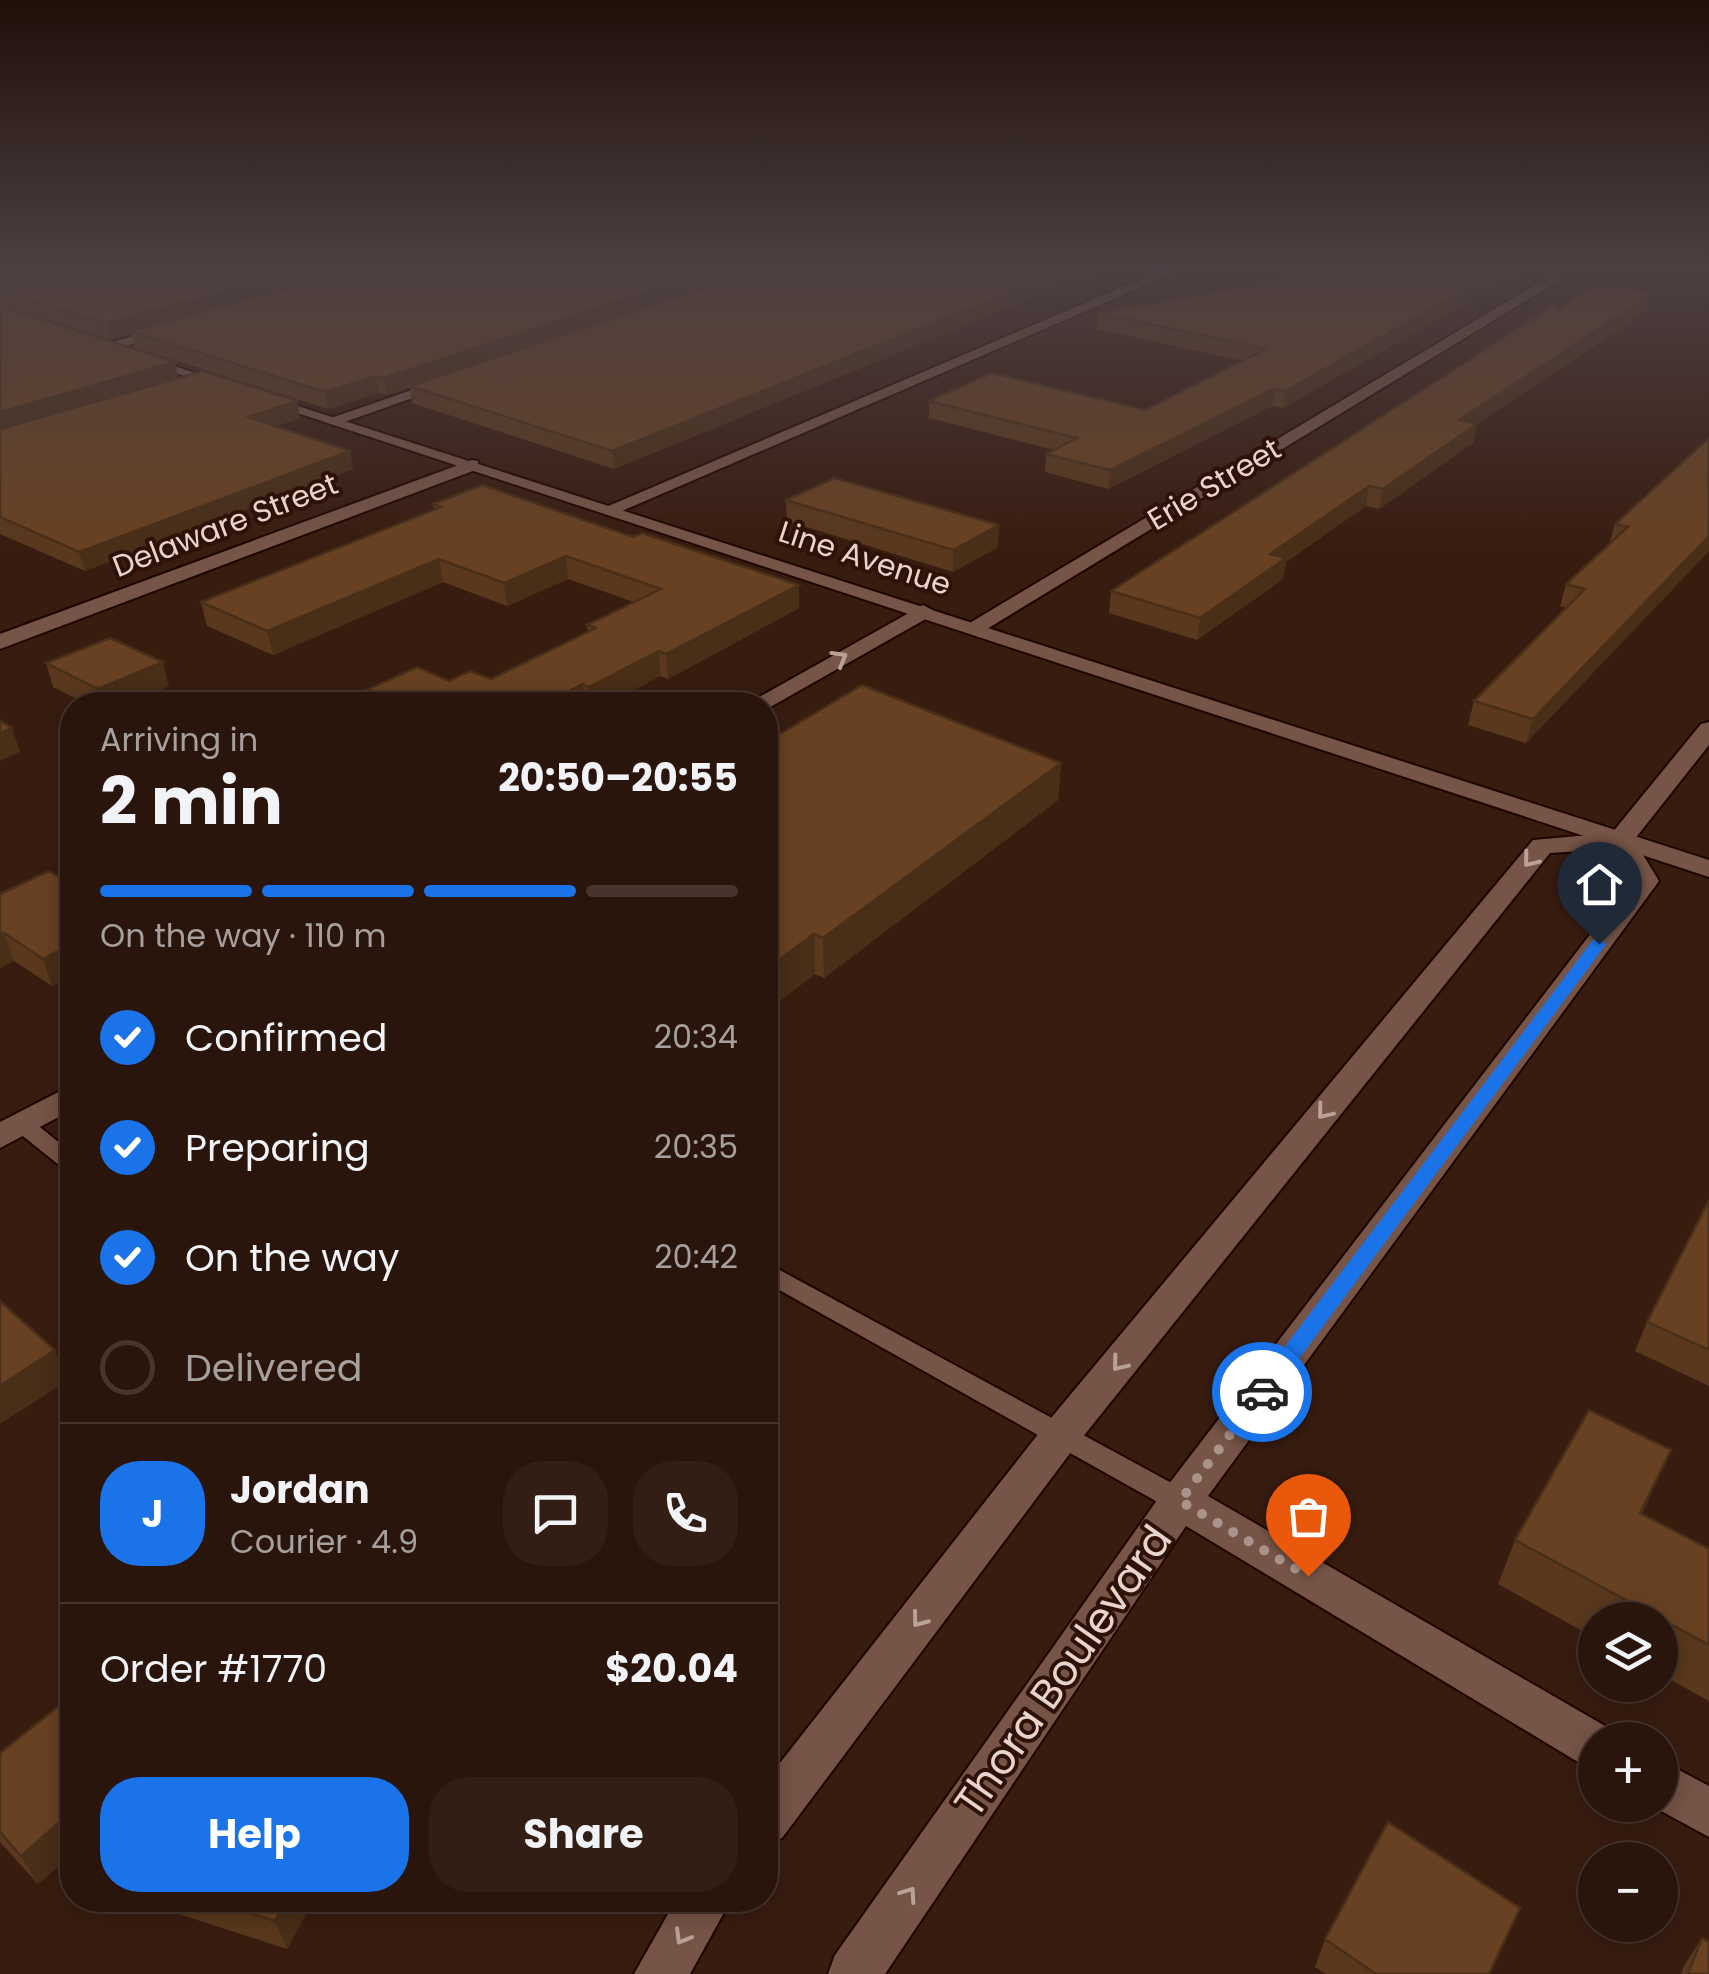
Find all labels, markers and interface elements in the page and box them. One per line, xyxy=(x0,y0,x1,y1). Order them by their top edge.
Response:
street label: Erie Street xyxy=(1139,427,1289,541)
street label: Delaware Street xyxy=(106,462,344,588)
street label: Line Avenue xyxy=(773,510,957,606)
one-way arrow xyxy=(829,650,847,670)
text: Arriving in xyxy=(100,717,258,762)
text: 20:50–20:55 xyxy=(498,751,738,804)
text: 2 min xyxy=(100,756,283,847)
pin xyxy=(1557,842,1642,945)
one-way arrow xyxy=(1524,849,1542,867)
icon: home xyxy=(1572,857,1627,912)
text: On the way · 110 m xyxy=(100,913,387,958)
icon: check xyxy=(100,1010,155,1065)
text: Confirmed xyxy=(185,1011,387,1064)
text: 20:34 xyxy=(654,1014,738,1059)
one-way arrow xyxy=(1318,1101,1336,1119)
icon: check xyxy=(100,1120,155,1175)
text: Preparing xyxy=(185,1121,370,1174)
text: 20:35 xyxy=(654,1124,738,1169)
icon: check xyxy=(100,1230,155,1285)
text: On the way xyxy=(185,1231,399,1284)
text: 20:42 xyxy=(654,1234,738,1279)
text: Delivered xyxy=(185,1341,362,1394)
courier xyxy=(1212,1342,1312,1442)
one-way arrow xyxy=(1113,1352,1131,1370)
icon: car xyxy=(1235,1365,1290,1420)
button: chat xyxy=(503,1461,608,1566)
button: phone xyxy=(633,1461,738,1566)
text: Jordan xyxy=(230,1463,370,1516)
pin xyxy=(1266,1474,1351,1577)
text: J xyxy=(142,1487,163,1540)
icon: bag xyxy=(1281,1489,1336,1544)
street label: Thora Boulevard xyxy=(940,1513,1186,1829)
text: Courier · 4.9 xyxy=(230,1519,418,1564)
map controls xyxy=(1578,1602,1678,1942)
button: layers xyxy=(1578,1602,1678,1702)
one-way arrow xyxy=(913,1609,931,1627)
text: Order #1770 xyxy=(100,1642,327,1695)
text: $20.04 xyxy=(605,1642,738,1695)
button: + xyxy=(1578,1722,1678,1822)
button: Help xyxy=(100,1777,409,1892)
button: Share xyxy=(429,1777,738,1892)
button: − xyxy=(1578,1842,1678,1942)
one-way arrow xyxy=(897,1886,916,1904)
one-way arrow xyxy=(675,1926,694,1944)

